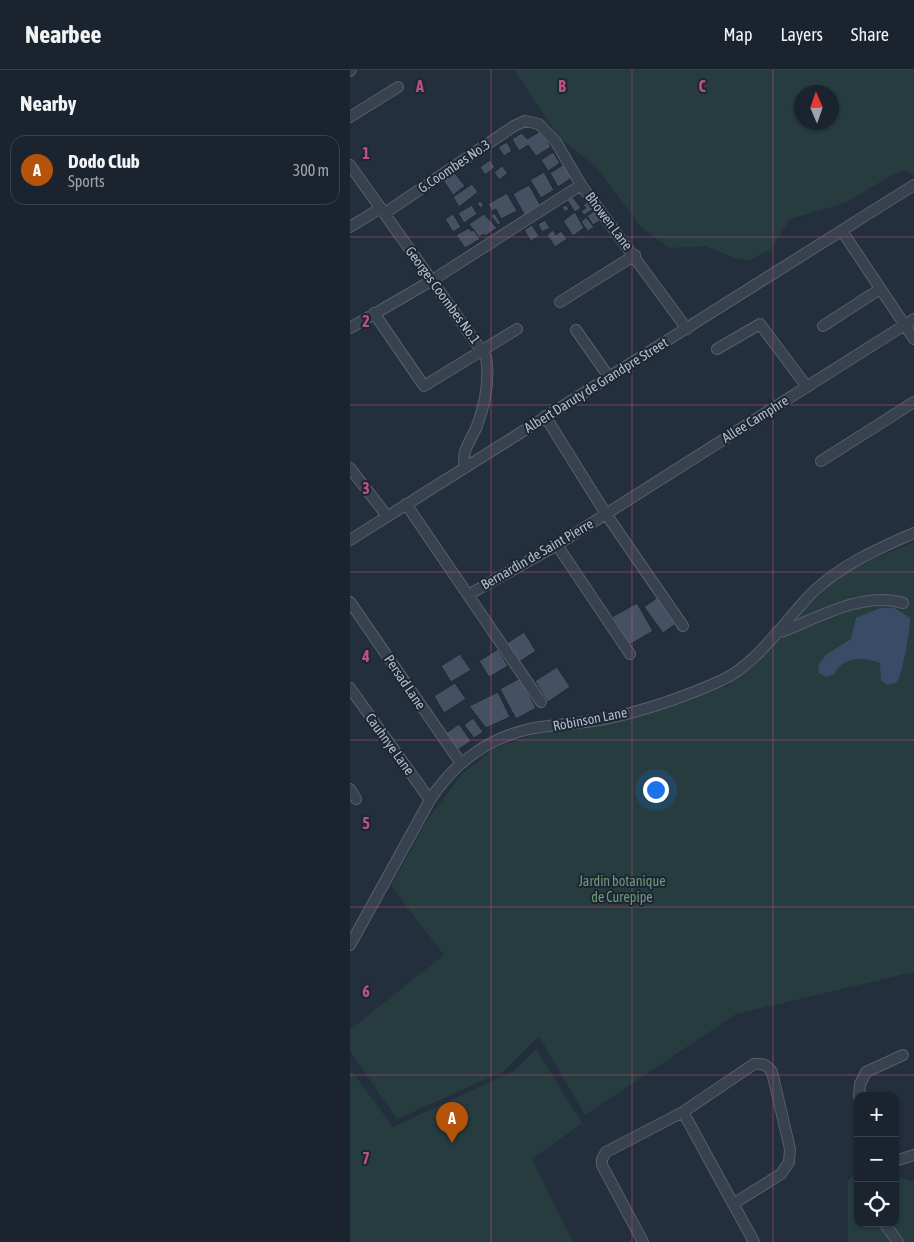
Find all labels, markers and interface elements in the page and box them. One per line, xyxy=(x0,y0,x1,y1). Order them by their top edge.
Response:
text: Nearbee xyxy=(25,21,101,48)
text: Map xyxy=(723,24,752,45)
text: Layers xyxy=(780,24,823,45)
text: Share xyxy=(851,24,889,45)
text: A xyxy=(415,77,424,95)
text: B xyxy=(558,77,566,95)
text: C xyxy=(698,77,706,95)
north arrow xyxy=(794,85,839,130)
text: Nearby xyxy=(20,91,76,115)
street label: G.Coombes No.3 xyxy=(415,136,493,196)
text: 1 xyxy=(362,144,370,162)
text: Dodo Club xyxy=(68,150,140,172)
text: A xyxy=(33,161,41,179)
text: 300 m xyxy=(293,161,329,179)
text: Sports xyxy=(68,172,105,190)
street label: Bhowen Lane xyxy=(582,189,636,253)
street label: Georges Coombes No.1 xyxy=(402,243,484,347)
text: 2 xyxy=(362,312,370,330)
street label: Albert Daruty de Grandpre Street xyxy=(521,334,671,436)
street label: Allee Camphre xyxy=(719,392,791,446)
text: 3 xyxy=(362,479,370,497)
street label: Bernardin de Saint Pierre xyxy=(478,515,596,593)
text: 4 xyxy=(361,647,370,665)
street label: Persad Lane xyxy=(381,652,429,712)
street label: Robinson Lane xyxy=(551,704,629,734)
street label: Cauhnye Lane xyxy=(362,710,418,778)
your location xyxy=(643,777,669,803)
text: 5 xyxy=(362,814,370,832)
park label: Jardin botanique de Curepipe xyxy=(578,873,666,905)
text: 6 xyxy=(362,982,370,1000)
map controls xyxy=(854,1092,899,1227)
button: + xyxy=(854,1092,899,1137)
pin: A xyxy=(436,1102,468,1143)
button: − xyxy=(854,1137,899,1182)
text: 7 xyxy=(362,1149,370,1167)
button: locate xyxy=(854,1182,899,1227)

